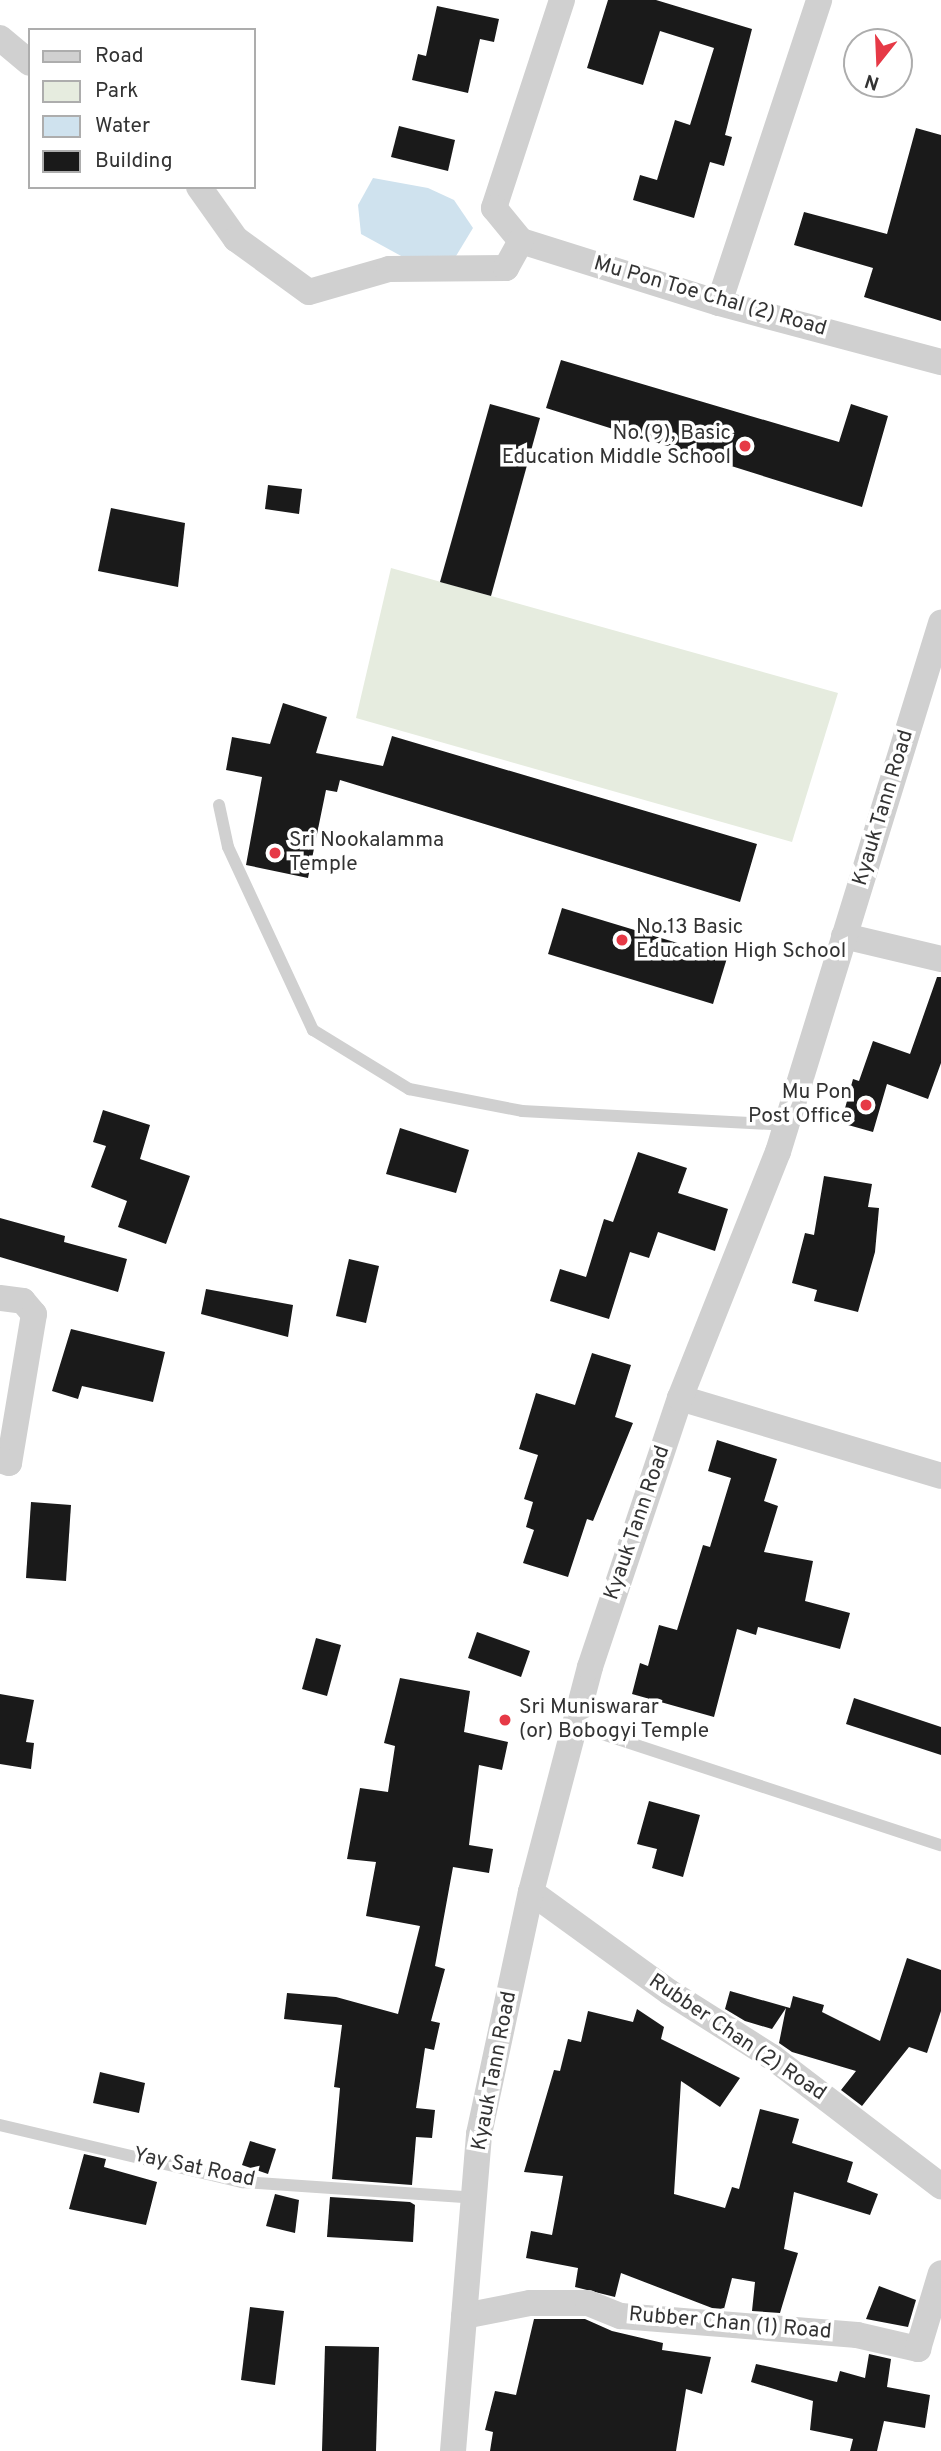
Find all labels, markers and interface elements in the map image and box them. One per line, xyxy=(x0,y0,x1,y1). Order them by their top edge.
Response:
legend xyxy=(28,28,256,189)
north arrow xyxy=(843,28,913,98)
text: Road xyxy=(95,43,144,70)
text: N xyxy=(862,68,882,95)
text: Park xyxy=(95,78,138,105)
text: Water xyxy=(95,113,150,140)
text: Building xyxy=(95,148,173,175)
street label: Mu Pon Toe Chal (2) Road xyxy=(590,252,830,342)
place label: No.(9), Basic Education Middle School xyxy=(502,421,731,471)
marker: No.(9), Basic Education Middle School xyxy=(737,438,753,454)
street label: Kyauk Tann Road xyxy=(848,727,920,889)
place label: Sri Nookalamma Temple xyxy=(289,828,444,878)
marker: Sri Nookalamma Temple xyxy=(267,845,283,861)
place label: No.13 Basic Education High School xyxy=(636,915,846,965)
marker: No.13 Basic Education High School xyxy=(614,932,630,948)
place label: Mu Pon Post Office xyxy=(748,1080,852,1130)
marker: Mu Pon Post Office xyxy=(858,1097,874,1113)
street label: Kyauk Tann Road xyxy=(600,1442,676,1604)
place label: Sri Muniswarar (or) Bobogyi Temple xyxy=(519,1695,710,1745)
marker: Sri Muniswarar (or) Bobogyi Temple xyxy=(497,1712,513,1728)
street label: Rubber Chan (2) Road xyxy=(644,1969,830,2107)
street label: Kyauk Tann Road xyxy=(467,1989,523,2153)
street label: Yay Sat Road xyxy=(131,2143,257,2193)
street label: Rubber Chan (1) Road xyxy=(628,2303,832,2345)

